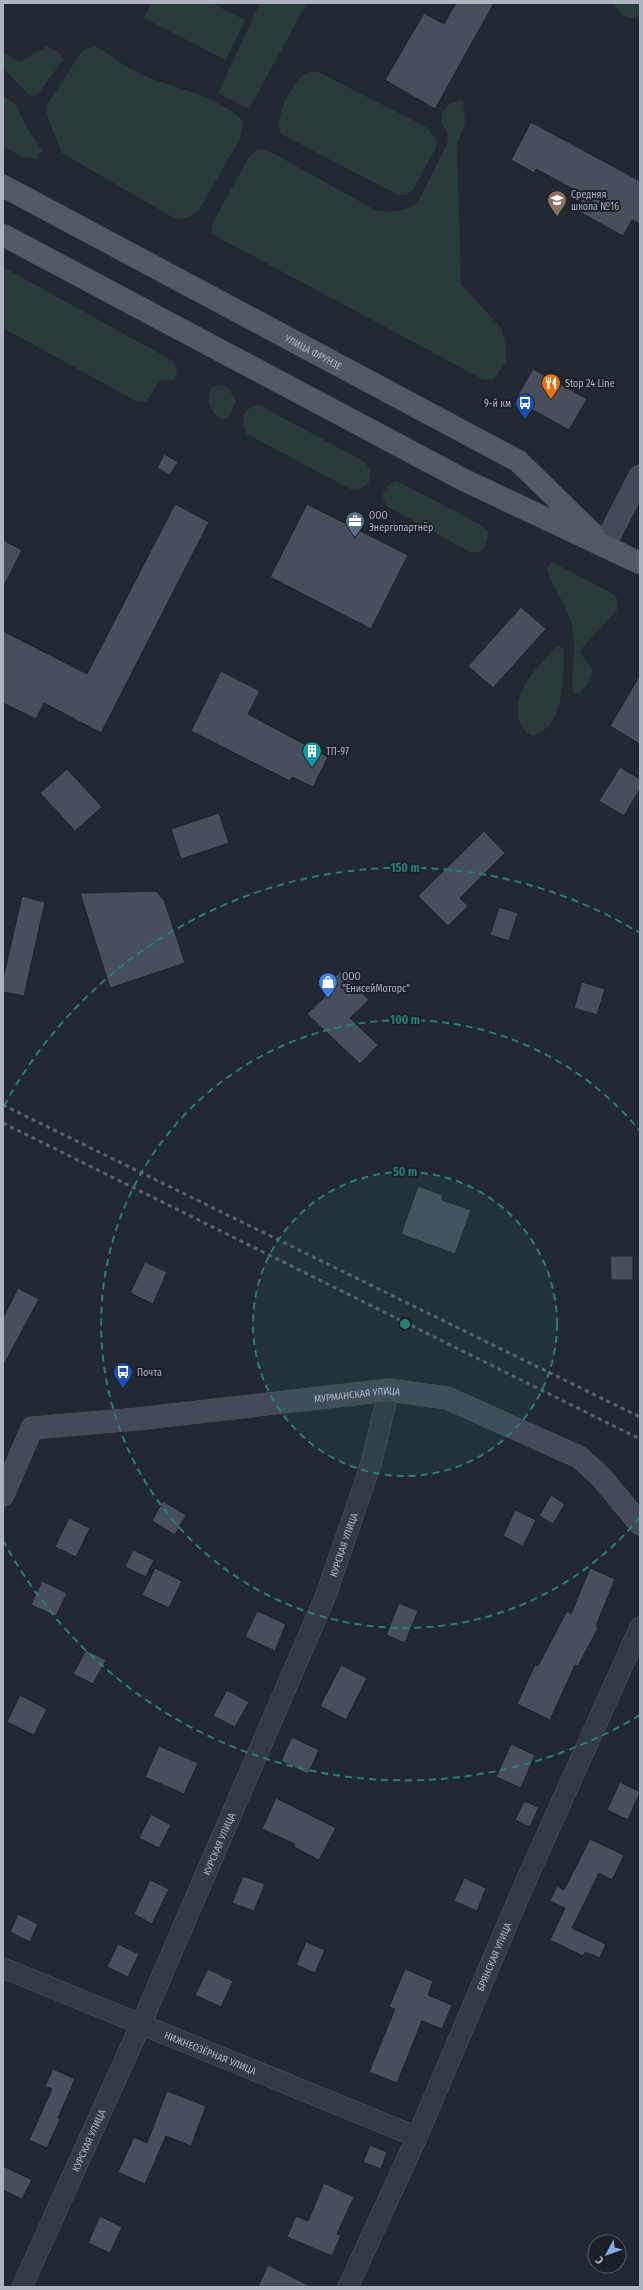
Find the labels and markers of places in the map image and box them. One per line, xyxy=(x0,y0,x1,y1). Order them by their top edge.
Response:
school or university icon: Средняя школа №16 xyxy=(546,189,568,217)
place label: Средняя школа №16 xyxy=(571,189,619,213)
restaurant icon: Stop 24 Line xyxy=(540,372,562,400)
place label: Stop 24 Line xyxy=(565,378,615,390)
bus stop icon: 9-й км xyxy=(514,392,536,420)
place label: 9-й км xyxy=(484,398,511,410)
office icon: ООО Энергопартнёр xyxy=(344,510,366,538)
place label: ООО Энергопартнёр xyxy=(369,510,433,534)
building icon: ТП-97 xyxy=(301,740,323,768)
place label: ТП-97 xyxy=(326,746,349,758)
shop icon: ООО "ЕнисейМоторс" xyxy=(317,971,339,999)
place label: ООО "ЕнисейМоторс" xyxy=(342,971,410,995)
centre of rings xyxy=(398,1317,412,1331)
bus stop icon: Почта xyxy=(112,1361,134,1389)
place label: Почта xyxy=(137,1367,162,1379)

